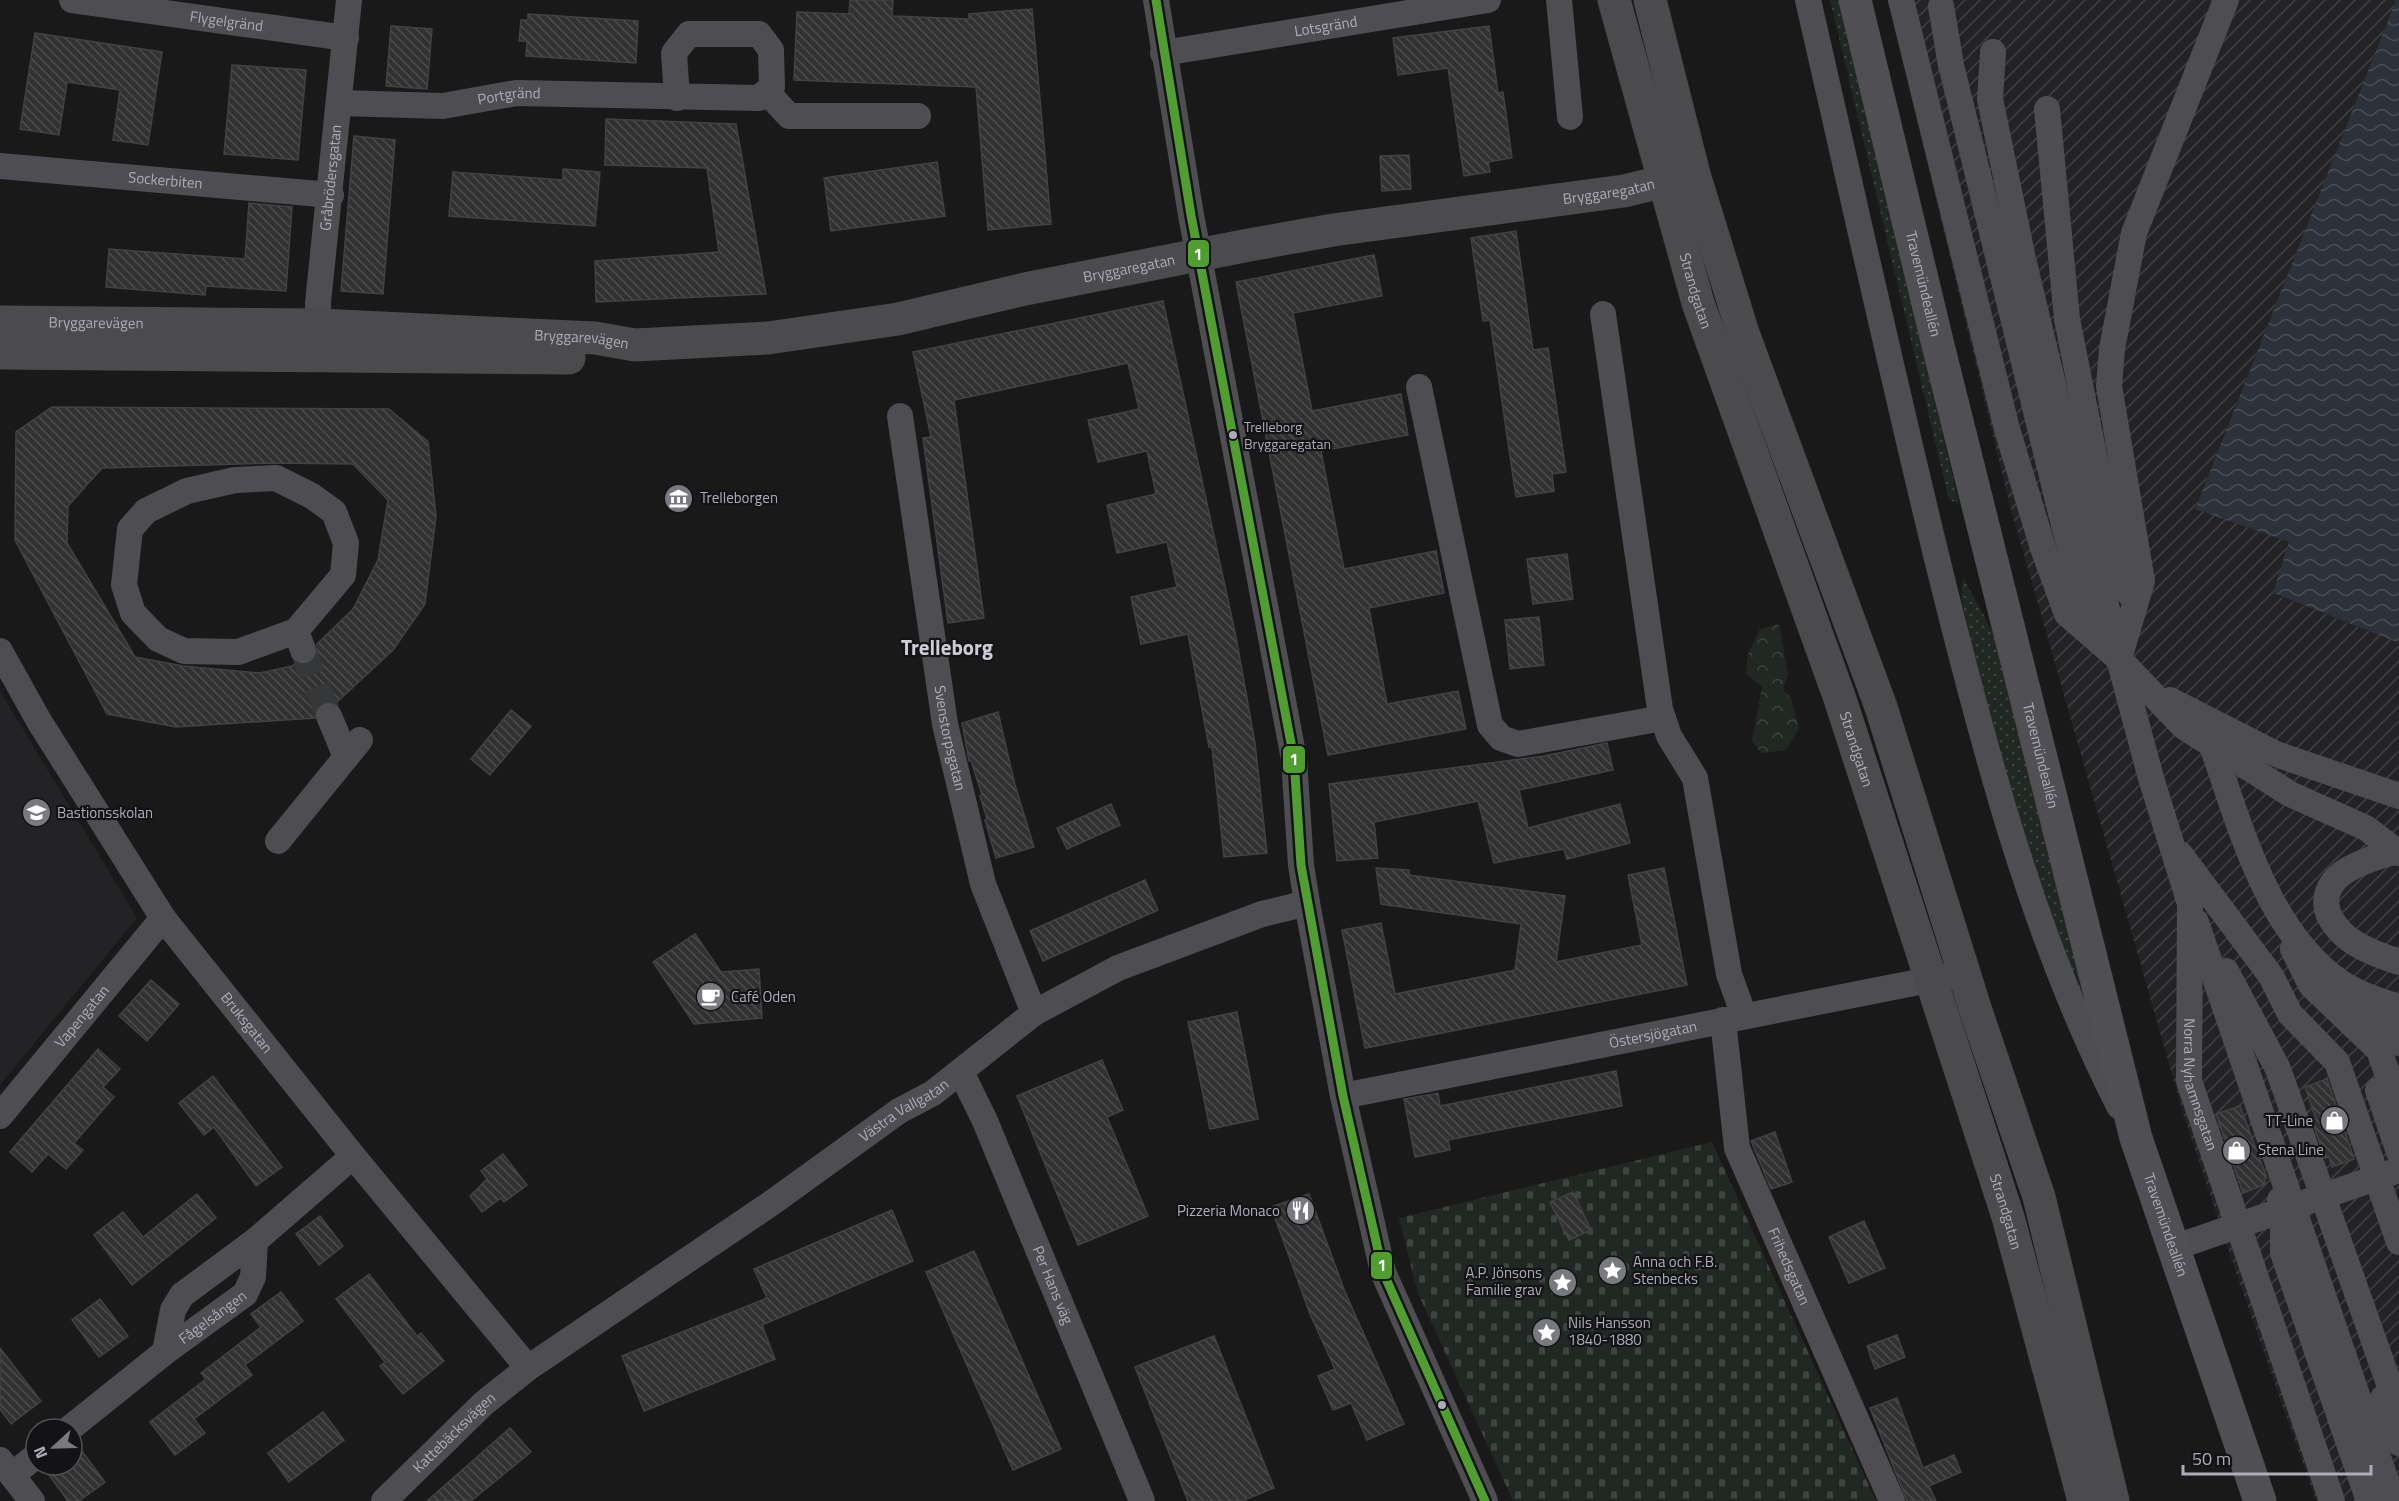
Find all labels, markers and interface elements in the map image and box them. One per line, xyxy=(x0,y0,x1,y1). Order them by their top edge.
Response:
street label: Flygelgränd xyxy=(189,4,265,37)
street label: Lotsgränd xyxy=(1293,9,1359,42)
street label: Portgränd xyxy=(475,81,541,111)
street label: Gråbrödersgatan xyxy=(313,123,347,232)
street label: Sockerbiten xyxy=(127,165,204,195)
street label: Bryggaregatan xyxy=(1561,172,1657,210)
street label: Travemündeallén xyxy=(1900,229,1948,339)
line badge: 1 xyxy=(1187,239,1210,268)
text: 1 xyxy=(1194,242,1202,266)
street label: Bryggaregatan xyxy=(1081,248,1177,288)
street label: Strandgatan xyxy=(1674,250,1718,332)
street label: Bryggarevägen xyxy=(48,310,144,334)
street label: Bryggarevägen xyxy=(534,323,631,355)
place label: Trelleborg Bryggaregatan xyxy=(1244,416,1331,454)
marker: Trelleborg Bryggaregatan xyxy=(1227,429,1239,441)
museum icon: Trelleborgen xyxy=(663,482,695,514)
place label: Trelleborgen xyxy=(700,486,778,509)
district label: Trelleborg xyxy=(901,631,993,663)
street label: Svenstorpsgatan xyxy=(929,684,972,793)
street label: Travemündeallén xyxy=(2017,700,2065,811)
street label: Strandgatan xyxy=(1834,708,1880,790)
line badge: 1 xyxy=(1282,745,1306,774)
text: 1 xyxy=(1290,747,1298,771)
school or university icon: Bastionsskolan xyxy=(20,797,52,829)
place label: Bastionsskolan xyxy=(57,801,153,824)
street label: Vapengatan xyxy=(49,980,114,1053)
cafe icon: Café Oden xyxy=(694,981,726,1013)
place label: Café Oden xyxy=(731,985,796,1008)
street label: Bruksgatan xyxy=(215,987,279,1058)
street label: Östersjögatan xyxy=(1607,1014,1699,1054)
street label: Norra Nyhamnsgatan xyxy=(2178,1018,2224,1154)
street label: Västra Vallgatan xyxy=(854,1073,953,1147)
shop icon: TT-Line xyxy=(2318,1105,2350,1137)
place label: TT-Line xyxy=(2266,1109,2313,1132)
shop icon: Stena Line xyxy=(2221,1134,2253,1166)
place label: Stena Line xyxy=(2258,1138,2324,1161)
street label: Travemündeallén xyxy=(2138,1170,2195,1280)
street label: Strandgatan xyxy=(1984,1171,2028,1252)
restaurant icon: Pizzeria Monaco xyxy=(1285,1195,1317,1227)
place label: Pizzeria Monaco xyxy=(1177,1199,1280,1222)
street label: Frihedsgatan xyxy=(1762,1224,1817,1309)
street label: Per Hans väg xyxy=(1027,1242,1080,1328)
place label: Anna och F.B. Stenbecks xyxy=(1633,1250,1717,1290)
line badge: 1 xyxy=(1370,1251,1393,1280)
text: 1 xyxy=(1378,1253,1386,1277)
place icon: Anna och F.B. Stenbecks xyxy=(1596,1255,1628,1287)
place label: A.P. Jönsons Familie grav xyxy=(1465,1261,1542,1301)
place icon: A.P. Jönsons Familie grav xyxy=(1547,1266,1579,1298)
street label: Fågelsången xyxy=(173,1284,251,1350)
place label: Nils Hansson 1840-1880 xyxy=(1568,1311,1651,1351)
place icon: Nils Hansson 1840-1880 xyxy=(1531,1316,1563,1348)
street label: Kattebäcksvägen xyxy=(407,1386,500,1478)
unlabelled marker xyxy=(1436,1399,1448,1411)
north arrow xyxy=(24,1417,84,1477)
scale bar xyxy=(2183,1438,2370,1476)
text: N xyxy=(27,1443,53,1462)
text: 50 m xyxy=(2192,1445,2231,1472)

